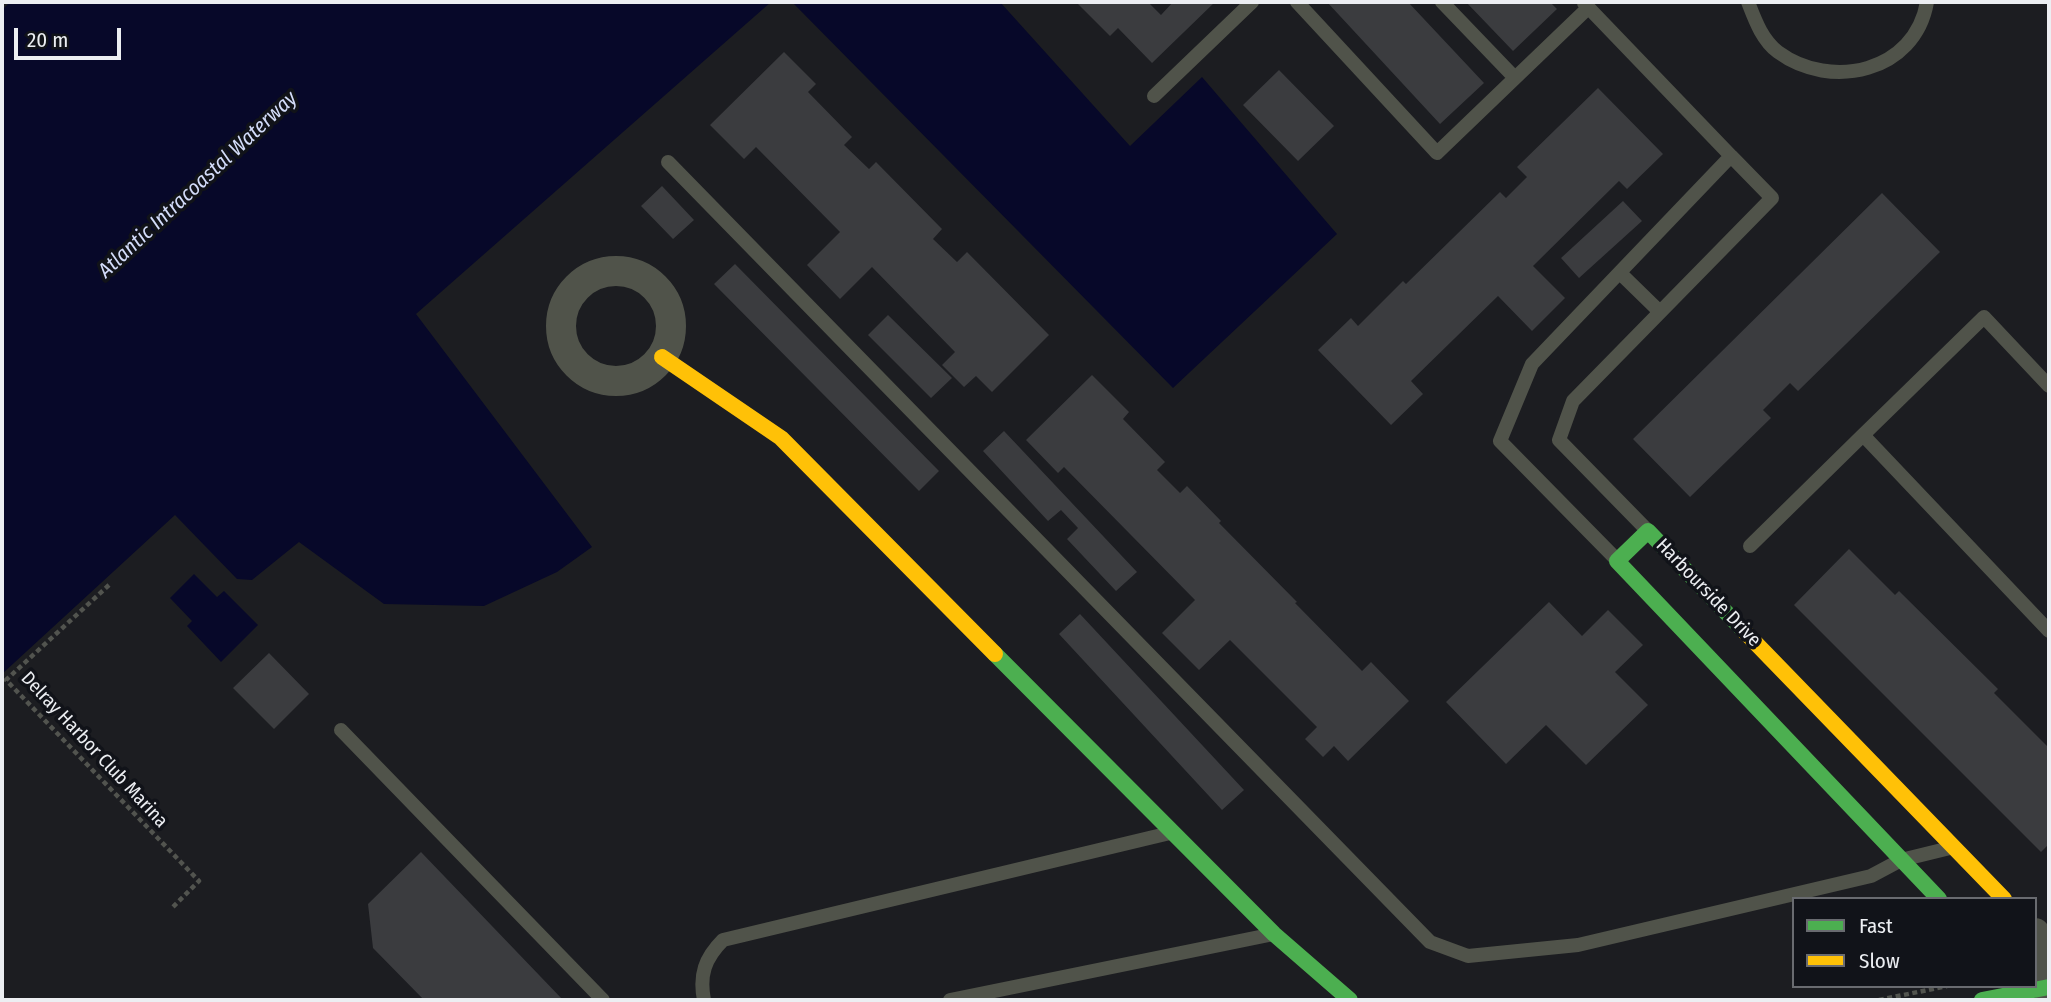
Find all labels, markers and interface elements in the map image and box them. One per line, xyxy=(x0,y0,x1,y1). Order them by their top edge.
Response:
scale bar xyxy=(18,14,124,58)
text: 20 m xyxy=(27,27,68,53)
water label: Atlantic Intracoastal Waterway xyxy=(93,86,303,284)
street label: Harbourside Drive xyxy=(1651,534,1765,652)
street label: Delray Harbor Club Marina xyxy=(16,667,172,833)
legend xyxy=(1792,897,2037,988)
text: Fast xyxy=(1859,913,1893,939)
text: Slow xyxy=(1859,948,1900,974)

